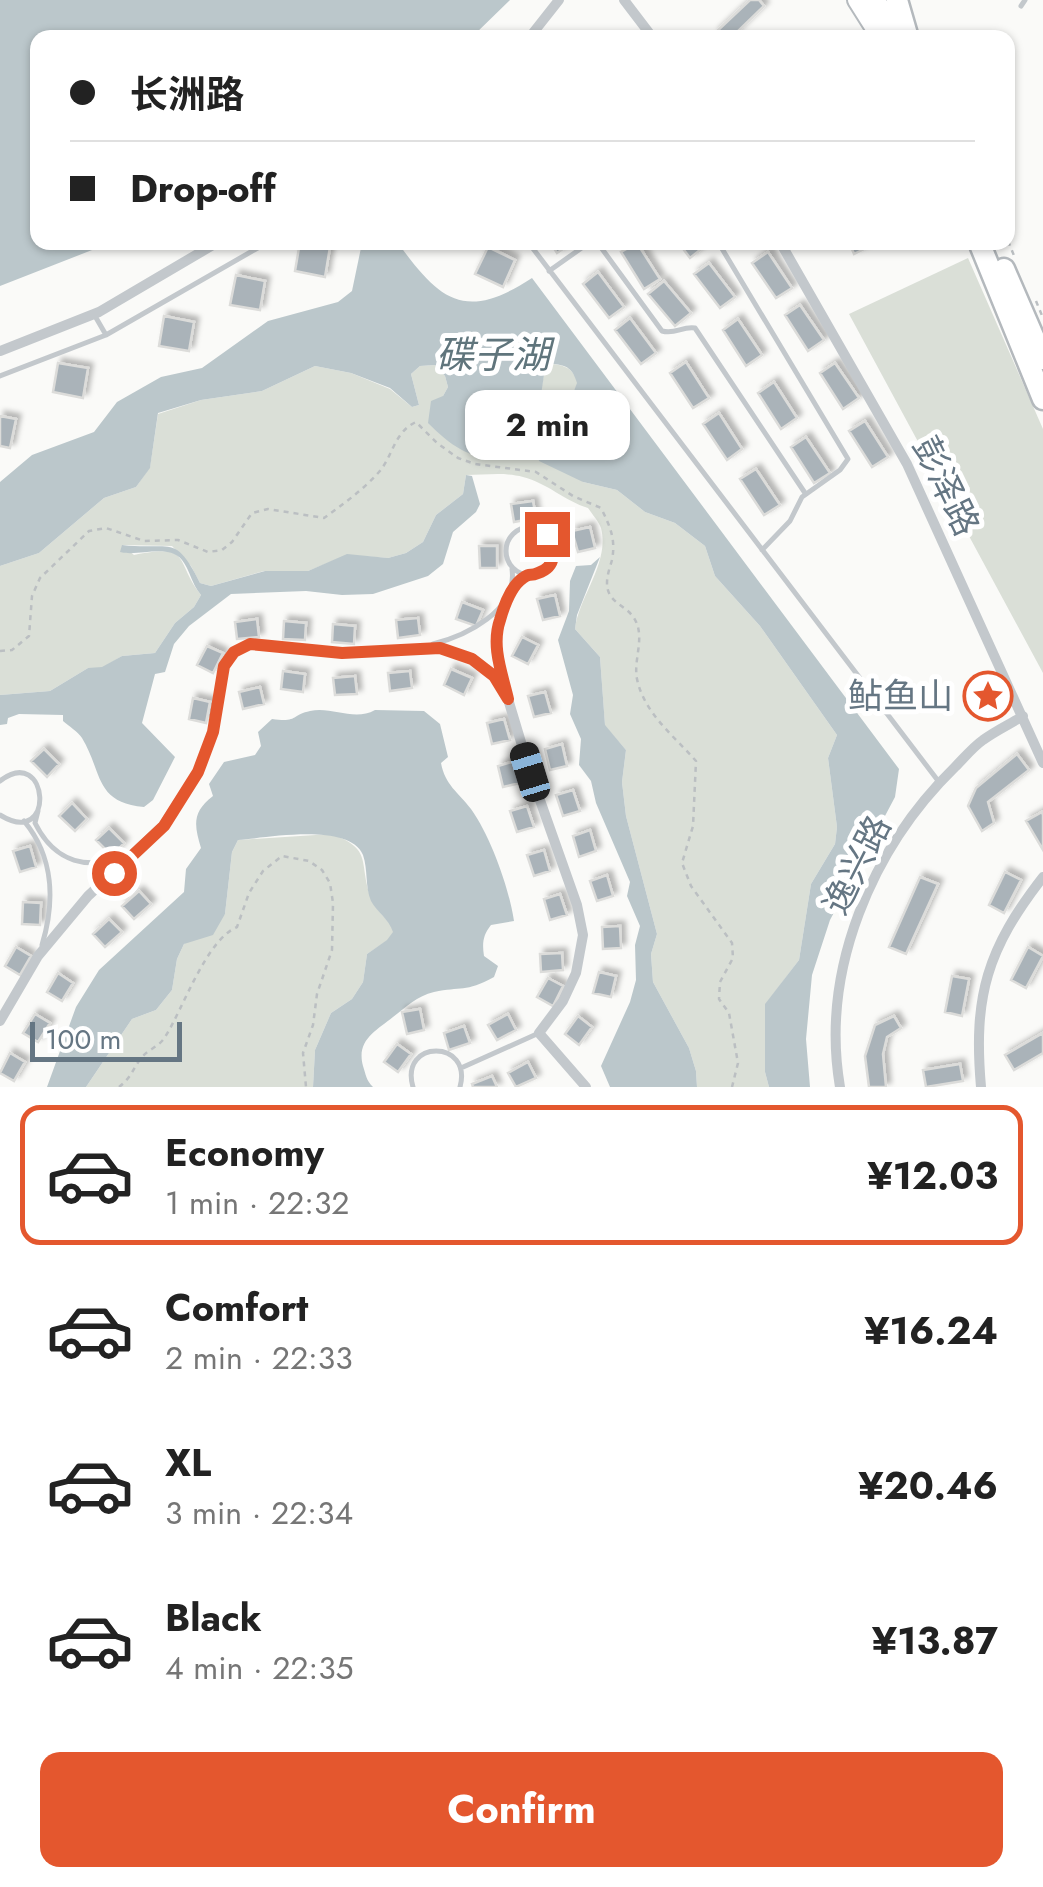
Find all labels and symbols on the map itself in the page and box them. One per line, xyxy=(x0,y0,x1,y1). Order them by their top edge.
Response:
water label: 碟子湖 xyxy=(436,327,555,382)
callout: 2 min xyxy=(464,389,630,459)
street label: 彭泽路 xyxy=(901,428,991,544)
route end xyxy=(525,512,570,557)
place icon: 鲇鱼山 xyxy=(962,670,1014,722)
place label: 鲇鱼山 xyxy=(848,671,953,721)
car xyxy=(507,739,553,805)
street label: 逸兴路 xyxy=(811,807,903,923)
route start xyxy=(92,851,137,896)
scale bar xyxy=(30,1017,182,1062)

